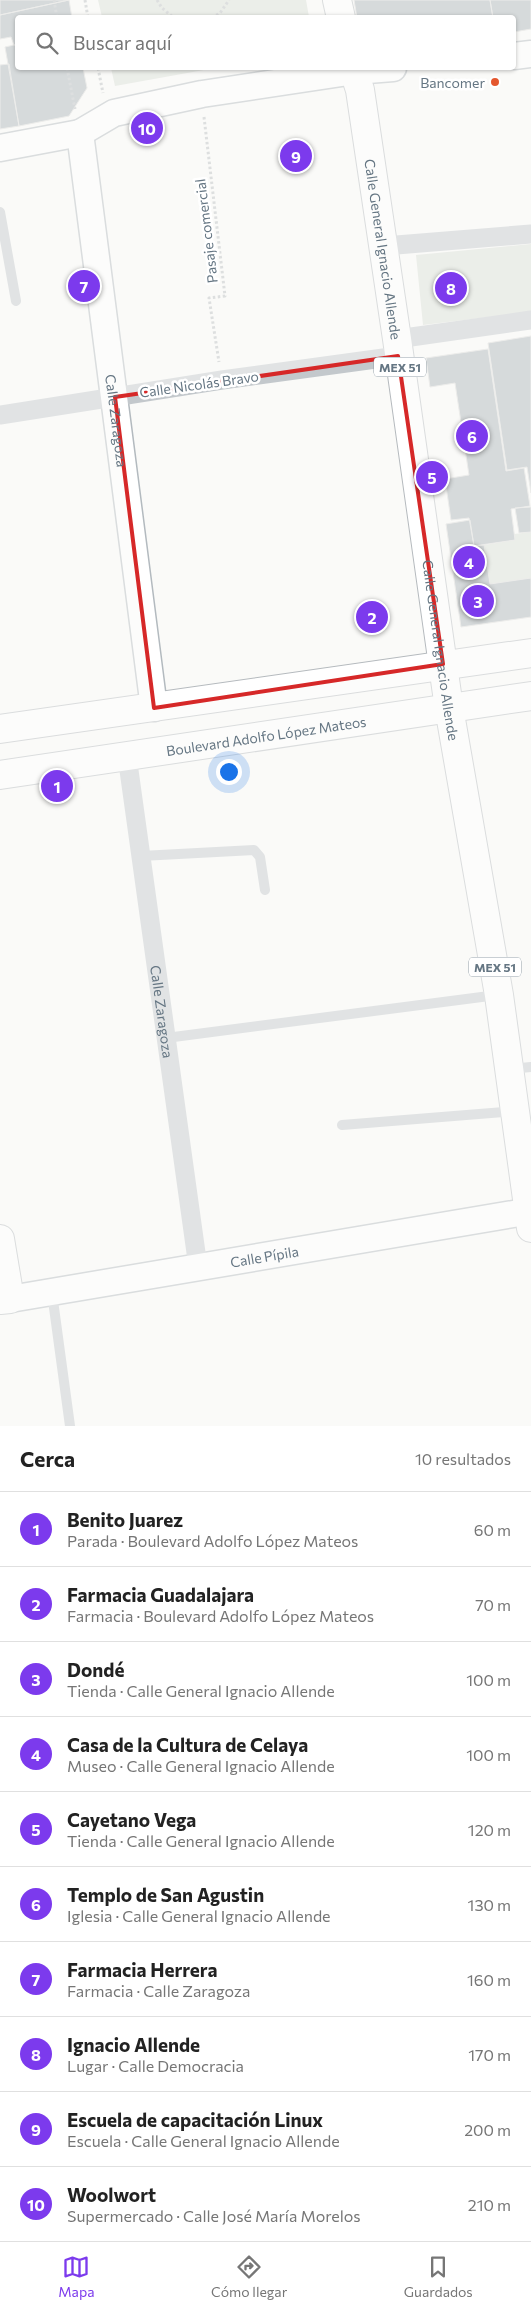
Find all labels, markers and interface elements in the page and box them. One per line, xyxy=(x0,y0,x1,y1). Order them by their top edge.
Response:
search box xyxy=(15,15,516,70)
icon: search xyxy=(33,29,61,57)
text: Buscar aquí xyxy=(73,31,172,54)
place label: Bancomer xyxy=(420,74,485,91)
marker: Bancomer xyxy=(489,76,501,88)
pin: 10 xyxy=(131,109,163,147)
pin: 9 xyxy=(280,137,312,175)
street label: Calle General Ignacio Allende xyxy=(362,158,405,341)
street label: Pasaje comercial xyxy=(191,178,221,284)
pin: 7 xyxy=(68,267,100,305)
pin: 8 xyxy=(435,269,467,307)
road number: MEX 51 xyxy=(374,358,426,377)
street label: Calle Nicolás Bravo xyxy=(138,367,260,401)
street label: Calle Zaragoza xyxy=(103,373,131,468)
pin: 6 xyxy=(456,417,488,455)
pin: 5 xyxy=(416,458,448,496)
pin: 4 xyxy=(453,543,485,581)
street label: Calle General Ignacio Allende xyxy=(420,559,463,742)
pin: 3 xyxy=(462,582,494,620)
pin: 2 xyxy=(356,598,388,636)
street label: Boulevard Adolfo López Mateos xyxy=(165,712,367,759)
your location xyxy=(216,759,242,785)
pin: 1 xyxy=(41,767,73,805)
road number: MEX 51 xyxy=(469,958,521,976)
street label: Calle Zaragoza xyxy=(148,964,177,1059)
street label: Calle Pípila xyxy=(229,1242,300,1270)
text: Cerca xyxy=(20,1446,75,1471)
text: 10 resultados xyxy=(415,1449,511,1468)
text: Benito Juarez xyxy=(67,1508,183,1531)
text: 1 xyxy=(32,1520,40,1539)
text: 60 m xyxy=(474,1520,511,1539)
text: Parada · Boulevard Adolfo López Mateos xyxy=(67,1531,358,1550)
text: Farmacia Guadalajara xyxy=(67,1583,254,1606)
text: 2 xyxy=(31,1595,41,1614)
text: 70 m xyxy=(475,1595,511,1614)
text: Farmacia · Boulevard Adolfo López Mateos xyxy=(67,1606,374,1625)
text: Dondé xyxy=(67,1658,124,1681)
text: 3 xyxy=(31,1670,41,1689)
text: 100 m xyxy=(466,1670,511,1689)
text: Tienda · Calle General Ignacio Allende xyxy=(67,1681,335,1700)
text: Casa de la Cultura de Celaya xyxy=(67,1733,308,1756)
text: 4 xyxy=(31,1745,41,1764)
text: 100 m xyxy=(466,1745,511,1764)
text: Museo · Calle General Ignacio Allende xyxy=(67,1756,335,1775)
text: Cayetano Vega xyxy=(67,1808,196,1831)
text: 5 xyxy=(31,1820,41,1839)
text: 120 m xyxy=(468,1820,511,1839)
text: Tienda · Calle General Ignacio Allende xyxy=(67,1831,335,1850)
text: Templo de San Agustin xyxy=(67,1883,264,1906)
text: 6 xyxy=(31,1895,41,1914)
text: 130 m xyxy=(468,1895,511,1914)
text: Iglesia · Calle General Ignacio Allende xyxy=(67,1906,331,1925)
text: Farmacia Herrera xyxy=(67,1958,218,1981)
text: 7 xyxy=(32,1970,40,1989)
text: 160 m xyxy=(467,1970,511,1989)
text: Farmacia · Calle Zaragoza xyxy=(67,1981,250,2000)
text: Ignacio Allende xyxy=(67,2033,200,2056)
text: 8 xyxy=(31,2045,41,2064)
text: 170 m xyxy=(468,2045,511,2064)
text: Lugar · Calle Democracia xyxy=(67,2056,244,2075)
text: Escuela de capacitación Linux xyxy=(67,2108,323,2131)
text: 9 xyxy=(31,2120,41,2139)
text: 200 m xyxy=(464,2120,511,2139)
text: Escuela · Calle General Ignacio Allende xyxy=(67,2131,340,2150)
text: Woolwort xyxy=(67,2183,156,2206)
text: 10 xyxy=(27,2195,45,2214)
text: 210 m xyxy=(468,2195,511,2214)
text: Supermercado · Calle José María Morelos xyxy=(67,2206,361,2225)
tab: Mapa xyxy=(58,2253,95,2300)
tab: Cómo llegar xyxy=(211,2253,287,2300)
tab: Guardados xyxy=(404,2253,473,2300)

